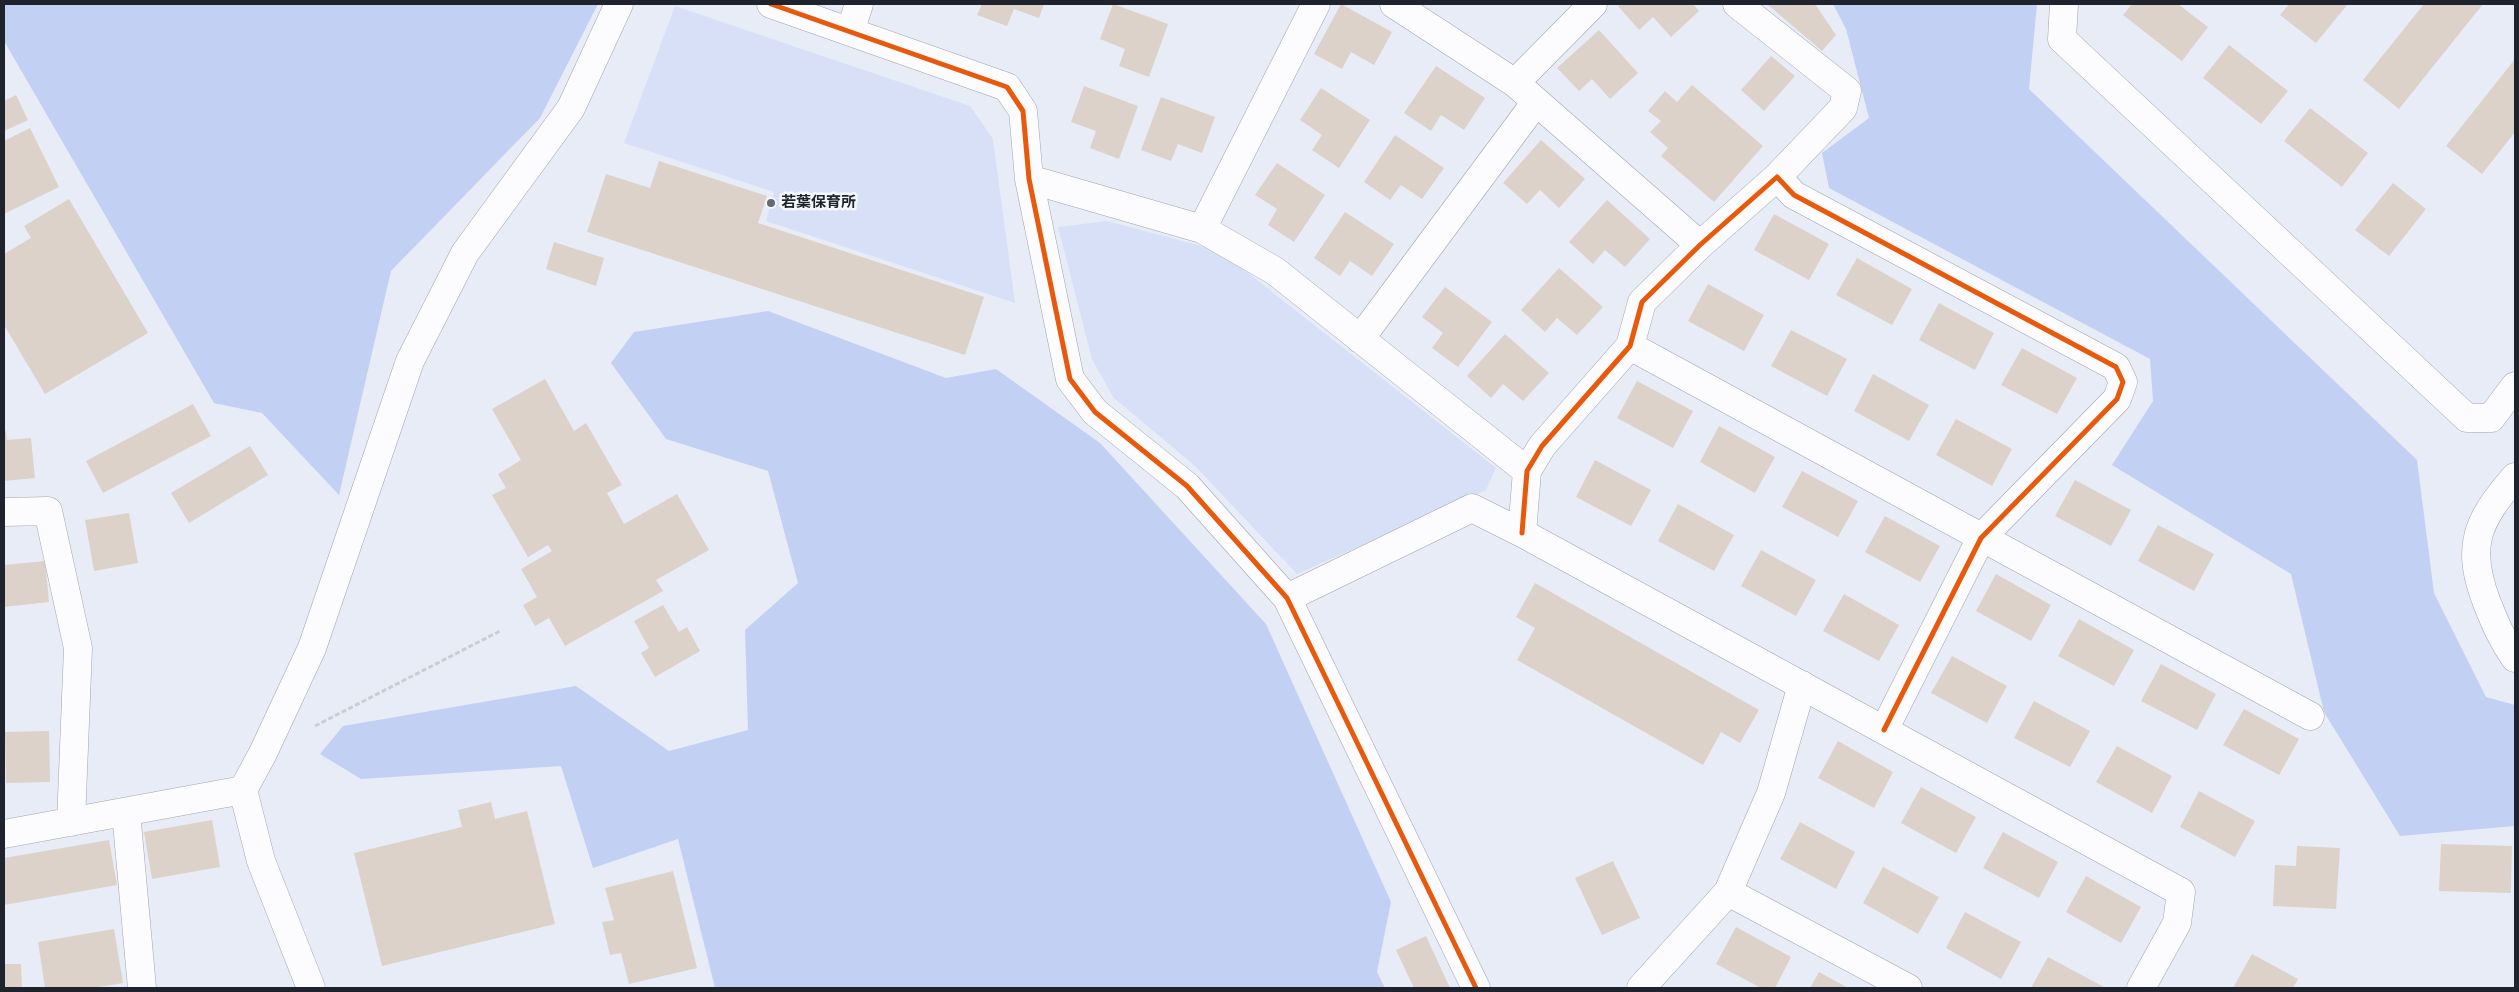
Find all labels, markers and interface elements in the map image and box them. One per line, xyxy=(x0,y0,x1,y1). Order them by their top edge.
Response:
place label: 若葉保育所 xyxy=(781,194,856,212)
marker: 若葉保育所 xyxy=(765,197,777,209)

